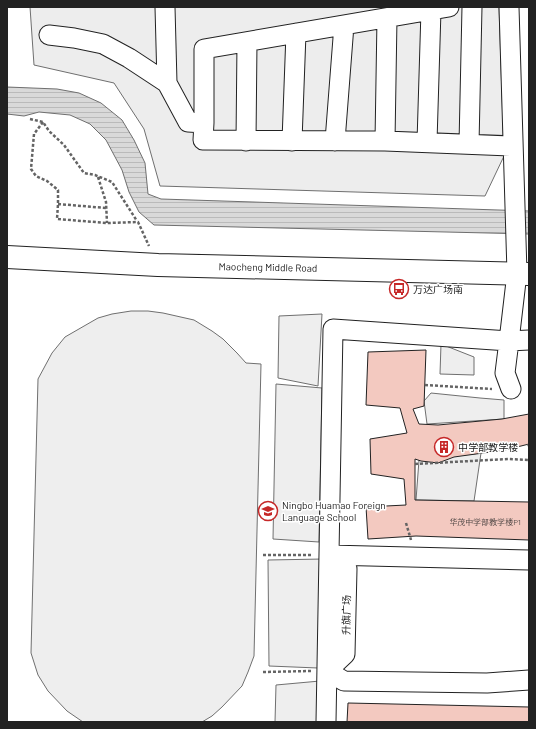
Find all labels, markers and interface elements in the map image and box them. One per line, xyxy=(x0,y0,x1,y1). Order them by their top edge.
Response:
street label: Maocheng Middle Road xyxy=(219,260,317,274)
bus stop icon: 万达广场南 xyxy=(388,278,410,300)
place label: 万达广场南 xyxy=(413,283,463,295)
building icon: 中学部教学楼 xyxy=(433,436,455,458)
place label: 中学部教学楼 xyxy=(458,441,518,453)
place label: Ningbo Huamao Foreign Language School xyxy=(282,499,386,523)
school or university icon: Ningbo Huamao Foreign Language School xyxy=(257,500,279,522)
house number: 华茂中学部教学楼P1 xyxy=(449,517,521,527)
street label: 升旗广场 xyxy=(340,595,352,635)

